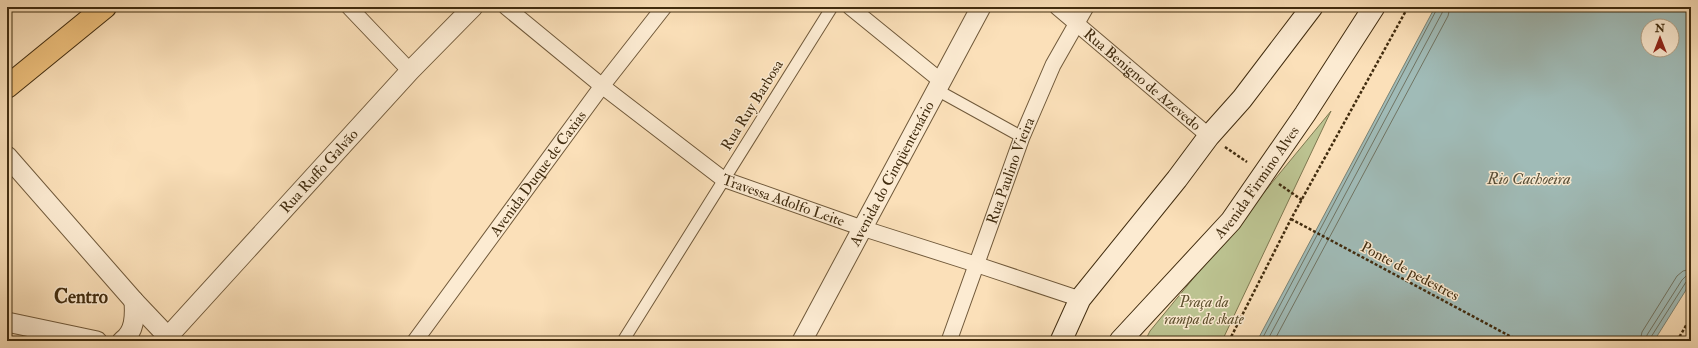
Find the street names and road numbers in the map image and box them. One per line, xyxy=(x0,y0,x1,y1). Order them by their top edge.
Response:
street label: Rua Benigno de Azevedo xyxy=(1079,25,1205,135)
street label: Rua Ruy Barbosa xyxy=(717,56,788,154)
street label: Avenida do Cinqüentenário xyxy=(845,98,939,250)
street label: Avenida Duque de Caxias xyxy=(485,107,591,241)
street label: Rua Paulino Vieira xyxy=(983,114,1040,227)
street label: Avenida Firmino Alves xyxy=(1210,123,1304,244)
street label: Rua Ruffo Galvão xyxy=(276,125,362,217)
street label: Travessa Adolfo Leite xyxy=(719,170,847,231)
street label: Ponte de pedestres xyxy=(1357,238,1462,306)

